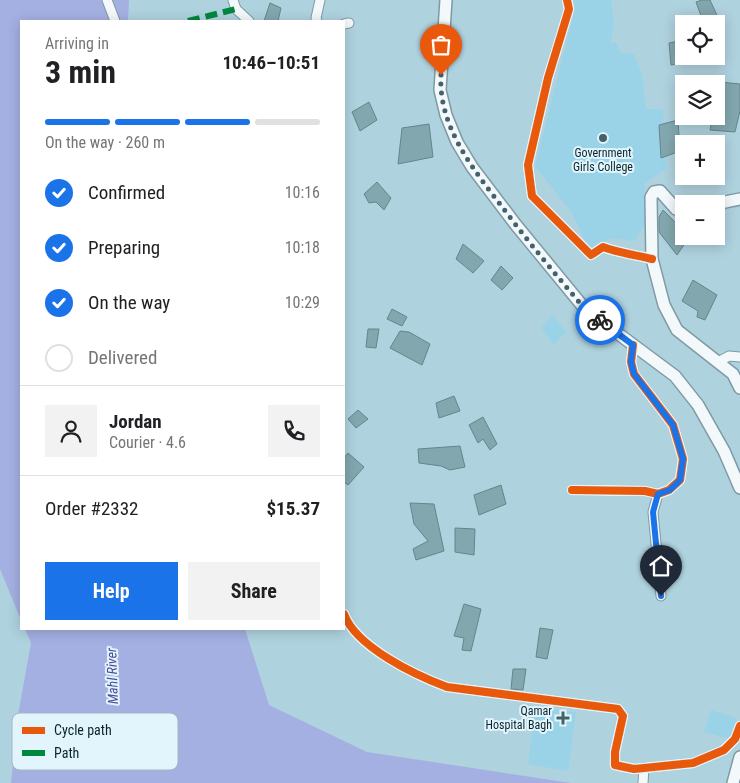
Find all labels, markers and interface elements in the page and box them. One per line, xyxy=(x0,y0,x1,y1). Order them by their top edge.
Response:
map controls xyxy=(675,15,725,245)
button: locate xyxy=(675,15,725,65)
pin xyxy=(420,24,462,75)
icon: bag xyxy=(427,31,455,59)
text: Arriving in xyxy=(45,34,109,53)
text: 10:46–10:51 xyxy=(222,51,320,74)
text: 3 min xyxy=(45,53,116,91)
button: layers xyxy=(675,75,725,125)
marker: Government Girls College xyxy=(597,132,609,144)
text: On the way · 260 m xyxy=(45,133,165,152)
button: + xyxy=(675,135,725,185)
place label: Government Girls College xyxy=(573,146,633,174)
icon: check xyxy=(45,179,73,207)
text: Confirmed xyxy=(88,181,165,204)
text: 10:16 xyxy=(285,183,320,202)
button: − xyxy=(675,195,725,245)
icon: check xyxy=(45,234,73,262)
text: Preparing xyxy=(88,236,160,259)
text: 10:18 xyxy=(285,238,320,257)
icon: check xyxy=(45,289,73,317)
text: On the way xyxy=(88,291,170,314)
text: 10:29 xyxy=(285,293,320,312)
courier xyxy=(575,295,625,345)
icon: bike xyxy=(586,306,614,334)
text: Delivered xyxy=(88,346,157,369)
button: person xyxy=(45,405,97,457)
button: phone xyxy=(268,405,320,457)
text: Jordan xyxy=(109,410,162,433)
text: Courier · 4.6 xyxy=(109,433,186,452)
text: Order #2332 xyxy=(45,497,138,520)
text: $15.37 xyxy=(266,497,320,520)
pin xyxy=(640,545,682,596)
icon: home xyxy=(647,552,675,580)
button: Help xyxy=(45,562,178,620)
button: Share xyxy=(188,562,320,620)
water label: Mahl River xyxy=(103,647,121,704)
place label: Qamar Hospital Bagh xyxy=(486,704,552,732)
marker: Qamar Hospital Bagh xyxy=(556,711,570,725)
legend xyxy=(12,713,178,770)
text: Cycle path xyxy=(54,722,112,738)
text: Path xyxy=(54,745,79,761)

